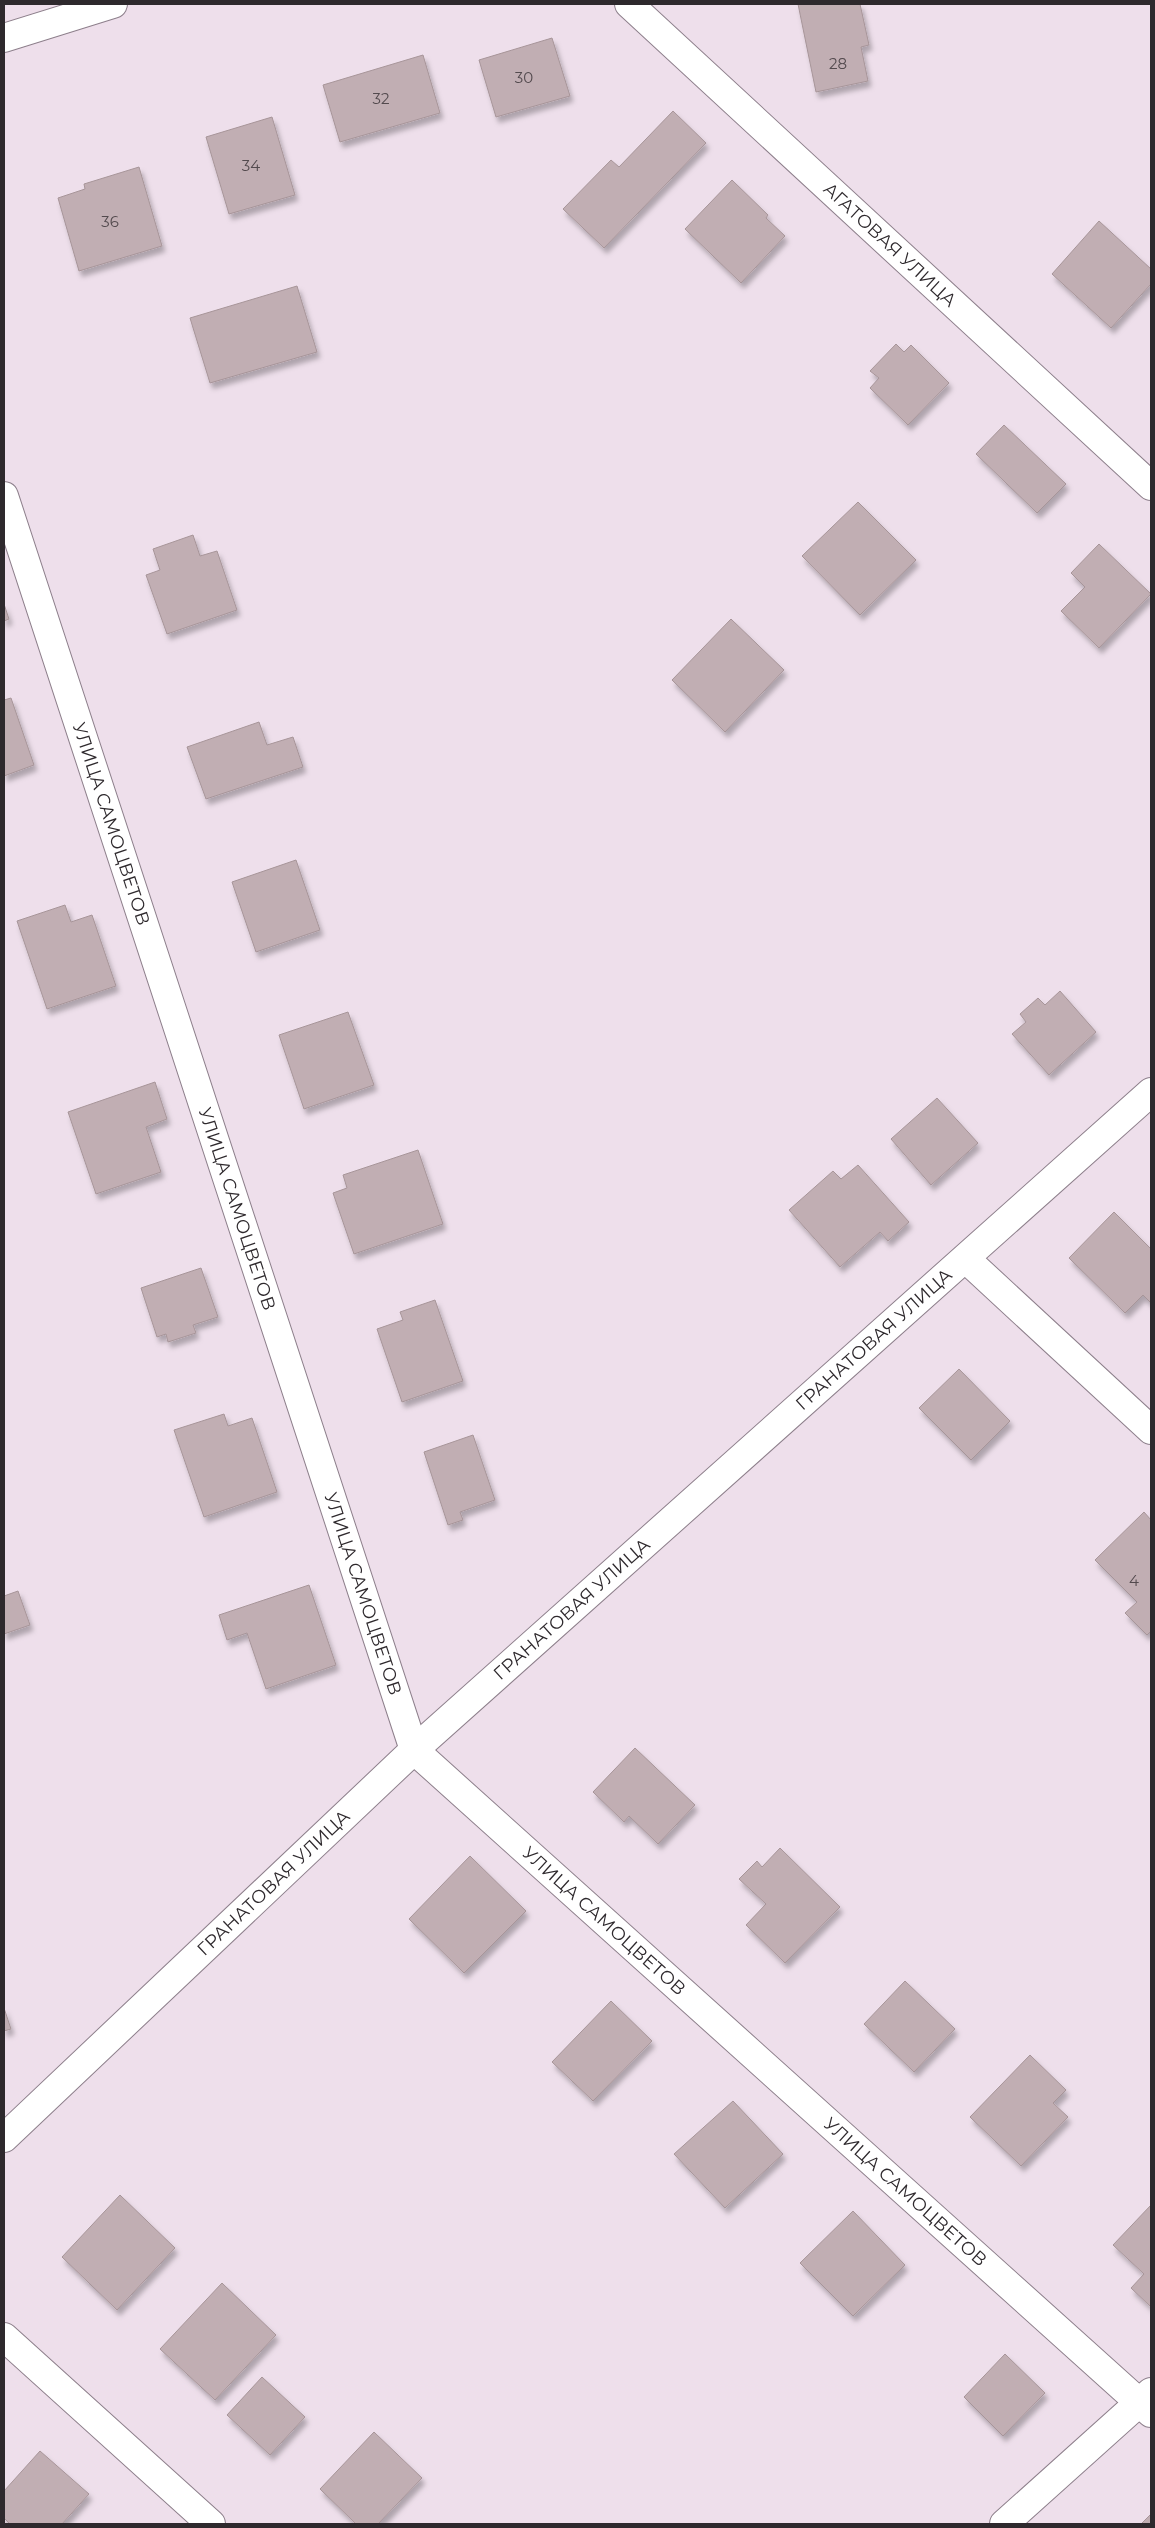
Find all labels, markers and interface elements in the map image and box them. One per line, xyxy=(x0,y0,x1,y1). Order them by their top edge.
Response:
house number: 28 xyxy=(829,54,847,73)
house number: 30 xyxy=(515,68,533,87)
house number: 32 xyxy=(373,89,389,108)
house number: 34 xyxy=(242,156,260,175)
street label: АГАТОВАЯ УЛИЦА xyxy=(819,178,961,312)
house number: 36 xyxy=(101,212,119,231)
street label: УЛИЦА САМОЦВЕТОВ xyxy=(68,720,155,928)
street label: УЛИЦА САМОЦВЕТОВ xyxy=(194,1105,280,1313)
street label: ГРАНАТОВАЯ УЛИЦА xyxy=(791,1263,957,1415)
street label: УЛИЦА САМОЦВЕТОВ xyxy=(320,1490,406,1698)
street label: ГРАНАТОВАЯ УЛИЦА xyxy=(489,1533,655,1685)
house number: 4 xyxy=(1129,1571,1139,1590)
street label: ГРАНАТОВАЯ УЛИЦА xyxy=(192,1805,355,1960)
street label: УЛИЦА САМОЦВЕТОВ xyxy=(518,1842,690,2000)
street label: УЛИЦА САМОЦВЕТОВ xyxy=(819,2113,991,2271)

